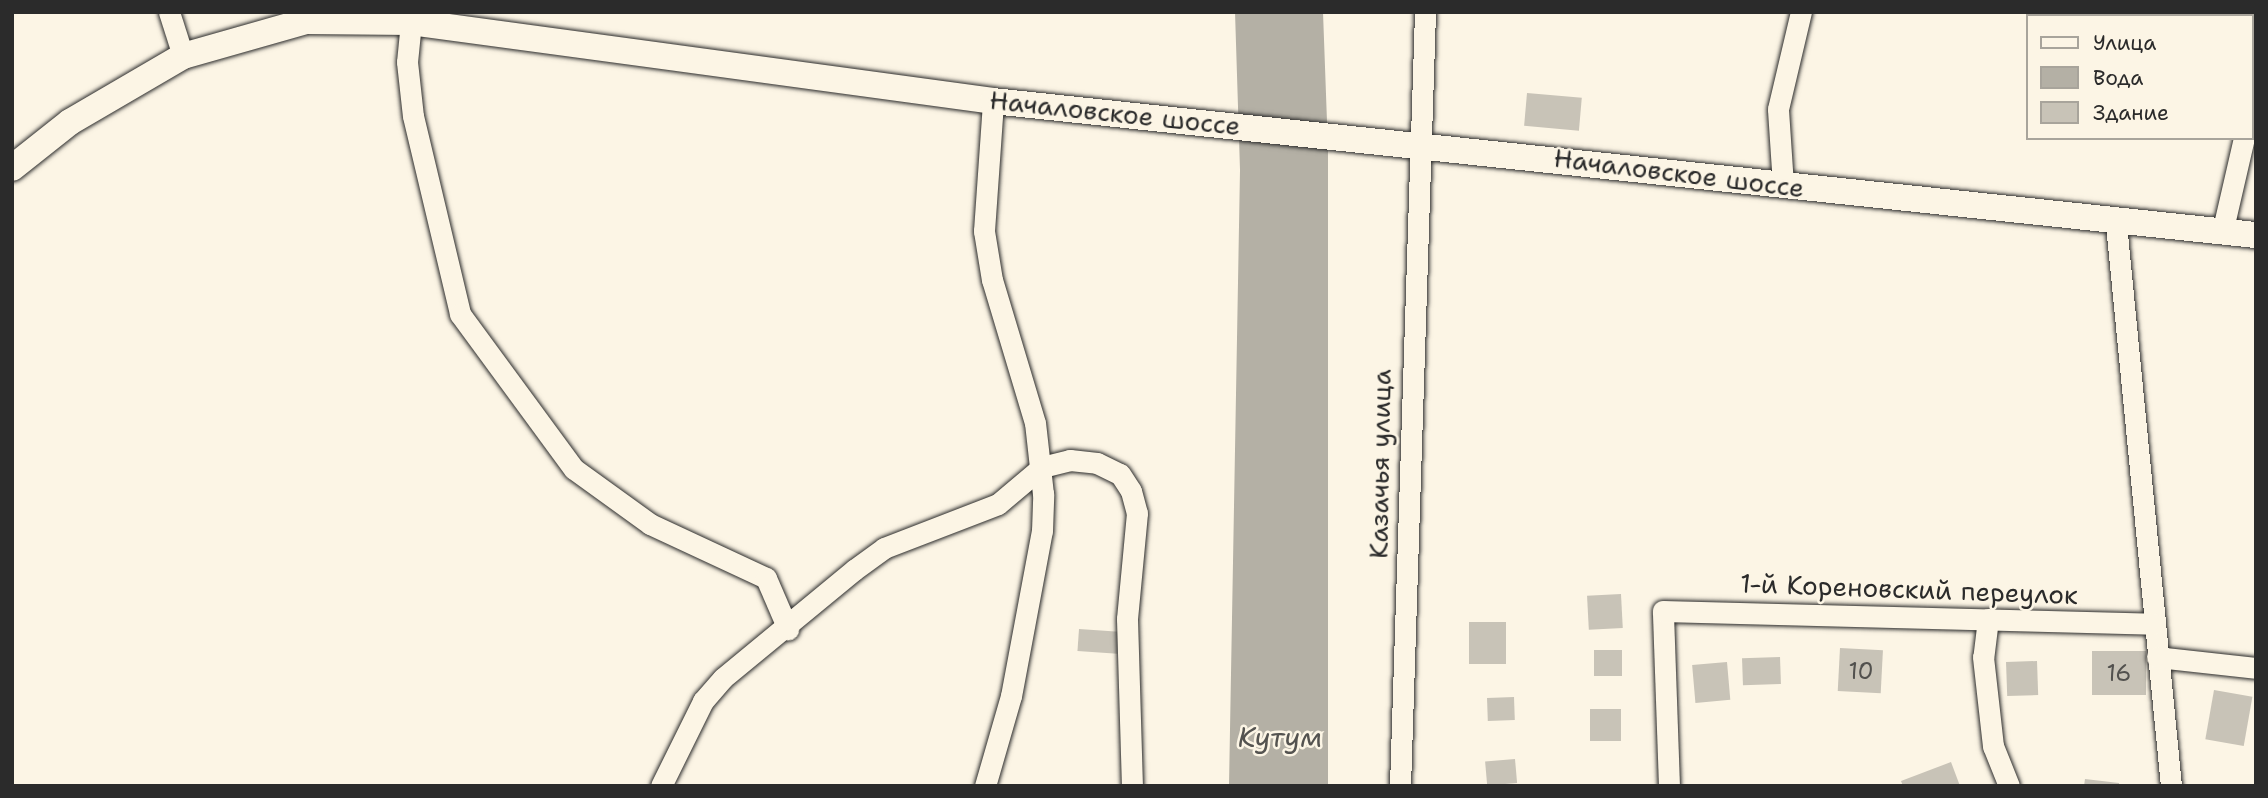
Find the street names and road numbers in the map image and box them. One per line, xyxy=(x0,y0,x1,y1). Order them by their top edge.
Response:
street label: Началовское шоссе xyxy=(988,84,1242,142)
street label: Началовское шоссе xyxy=(1552,142,1806,204)
street label: Казачья улица xyxy=(1363,369,1397,559)
street label: 1-й Кореновский переулок xyxy=(1740,568,2078,610)

